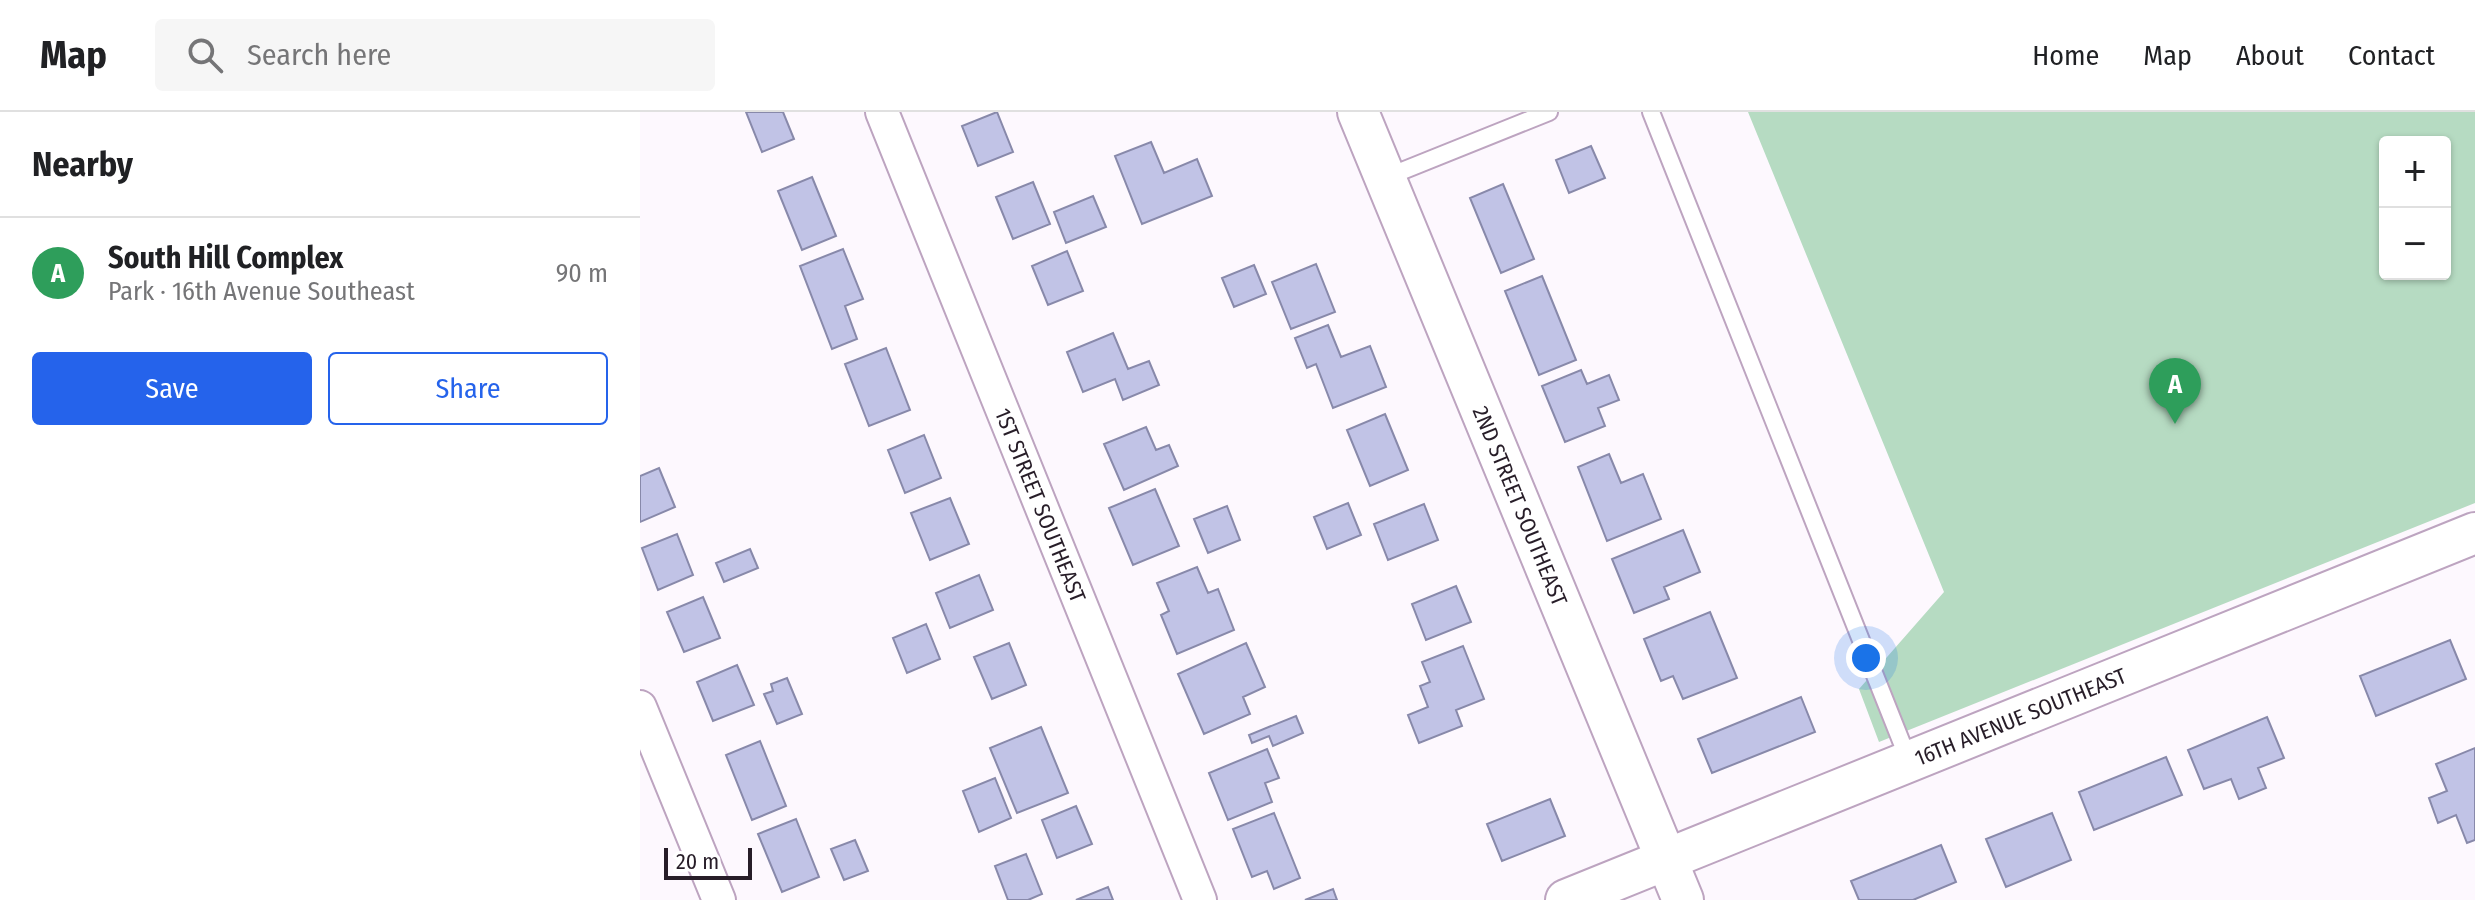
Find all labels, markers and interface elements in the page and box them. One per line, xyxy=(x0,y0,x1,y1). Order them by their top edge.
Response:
search box xyxy=(155,19,715,91)
text: Map xyxy=(40,32,107,78)
icon: search xyxy=(183,33,227,77)
text: Search here xyxy=(247,37,391,73)
text: Home xyxy=(2032,39,2099,72)
text: Map xyxy=(2143,39,2192,72)
text: About xyxy=(2236,39,2304,72)
text: Contact xyxy=(2348,39,2435,72)
map controls xyxy=(2379,136,2451,280)
button: + xyxy=(2379,136,2451,208)
text: Nearby xyxy=(32,144,133,185)
button: − xyxy=(2379,208,2451,280)
text: South Hill Complex xyxy=(108,240,343,276)
text: A xyxy=(51,258,65,289)
text: 90 m xyxy=(556,258,608,289)
text: Park · 16th Avenue Southeast xyxy=(108,276,415,307)
button: Save xyxy=(32,352,312,425)
button: Share xyxy=(328,352,608,425)
pin: A xyxy=(2149,358,2201,424)
street label: 2ND STREET SOUTHEAST xyxy=(1467,402,1574,610)
street label: 1ST STREET SOUTHEAST xyxy=(989,404,1092,607)
your location xyxy=(1846,638,1886,678)
street label: 16TH AVENUE SOUTHEAST xyxy=(1911,662,2131,771)
scale bar xyxy=(664,844,752,880)
text: 20 m xyxy=(676,848,719,875)

